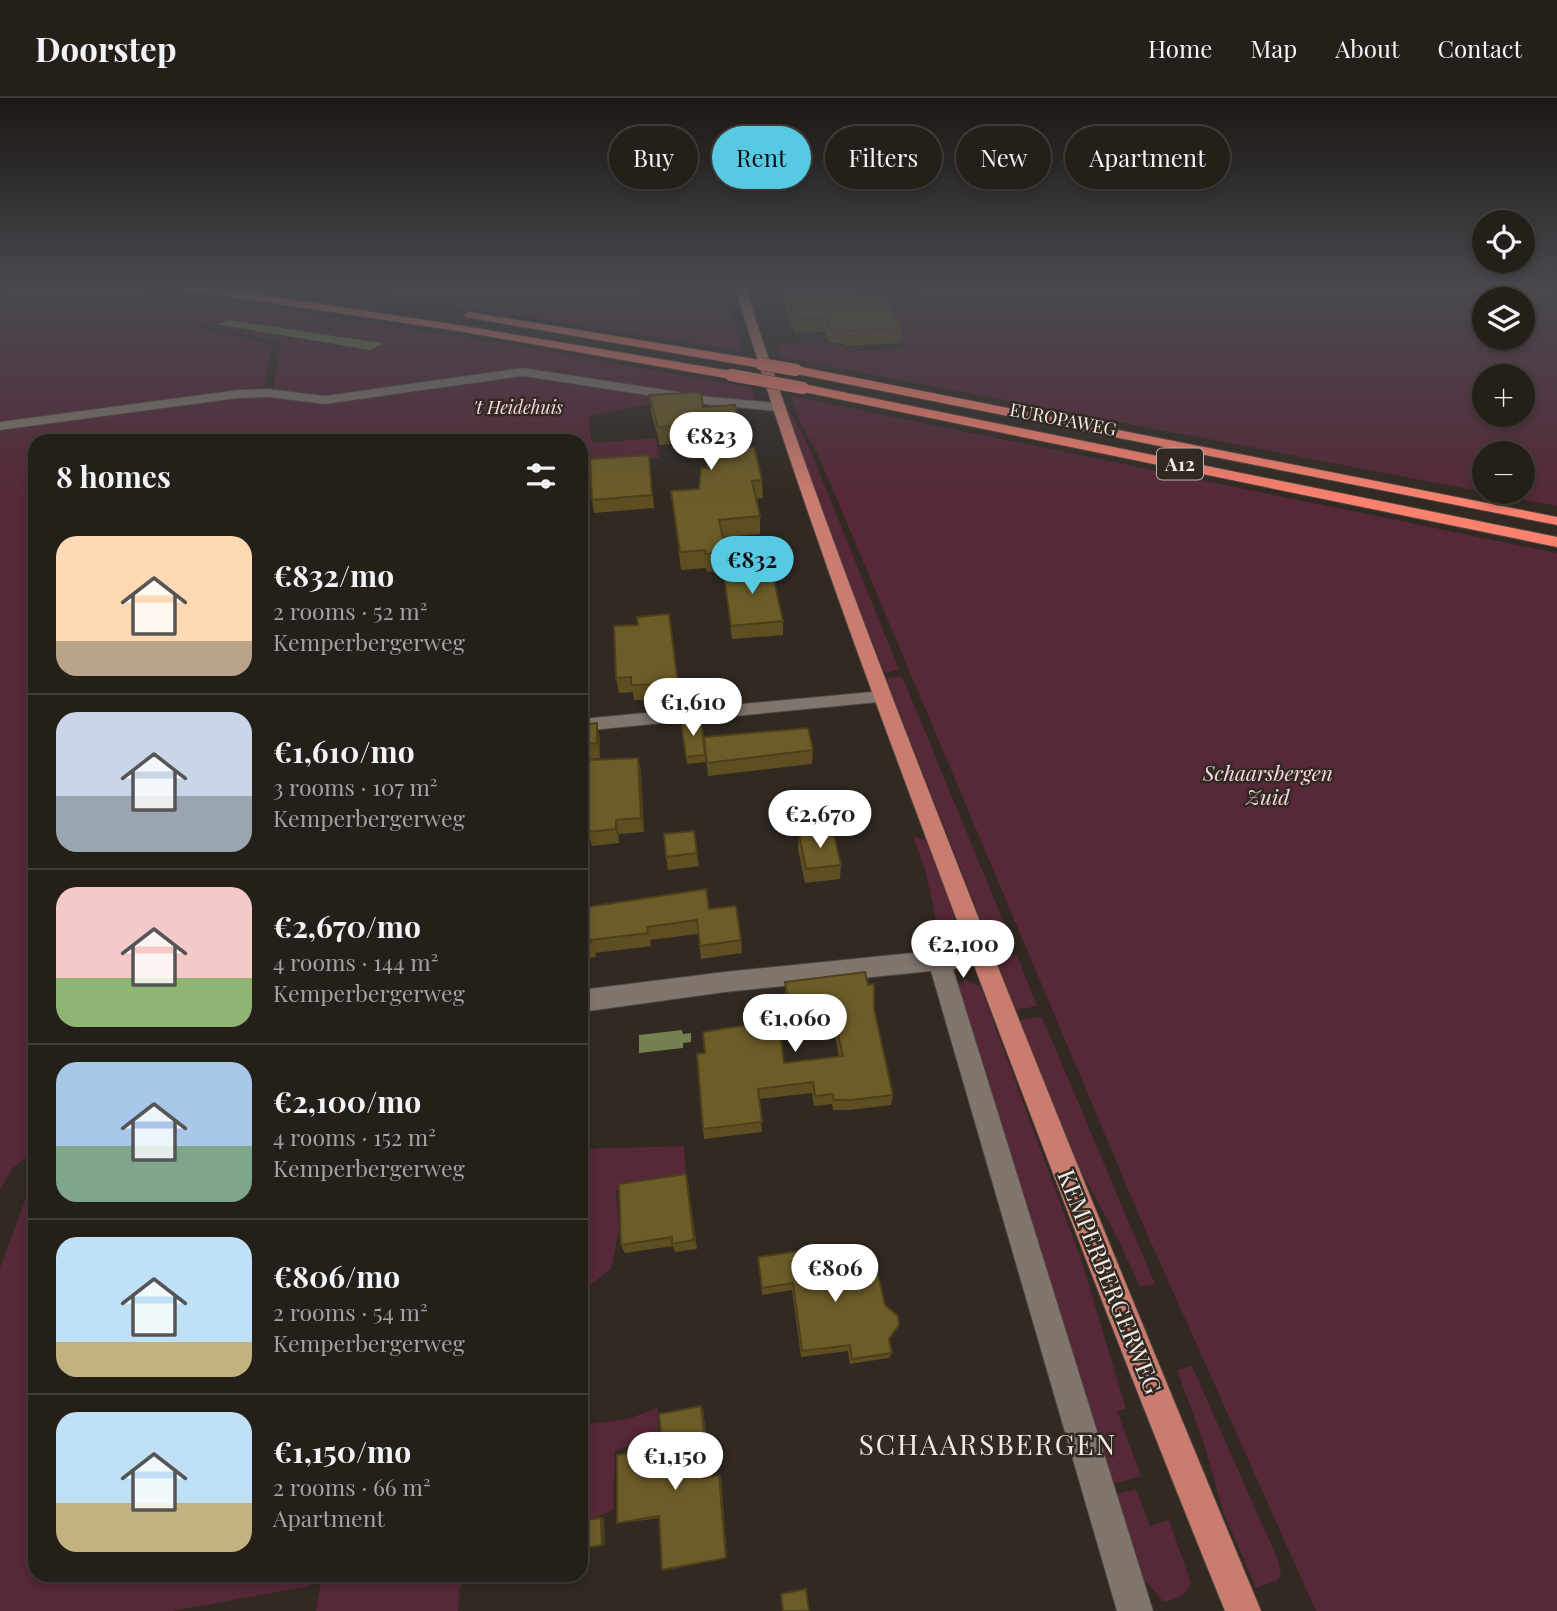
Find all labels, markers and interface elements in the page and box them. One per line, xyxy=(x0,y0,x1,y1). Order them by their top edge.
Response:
text: Doorstep xyxy=(35,26,176,70)
text: Home xyxy=(1148,32,1212,64)
text: Map xyxy=(1250,32,1297,64)
text: About xyxy=(1335,32,1399,64)
text: Contact xyxy=(1437,32,1522,64)
chip: Buy xyxy=(609,126,698,189)
chip: Rent xyxy=(712,126,811,189)
chip: Filters xyxy=(825,126,942,189)
chip: New xyxy=(956,126,1051,189)
chip: Apartment xyxy=(1065,126,1230,189)
map controls xyxy=(1472,210,1535,504)
button: locate xyxy=(1472,210,1535,273)
button: layers xyxy=(1472,287,1535,350)
button: + xyxy=(1472,364,1535,427)
park label: 't Heidehuis xyxy=(473,395,563,419)
street label: EUROPAWEG xyxy=(1008,397,1119,441)
pin: €823 xyxy=(670,412,752,472)
text: €823 xyxy=(686,419,736,450)
button: − xyxy=(1472,441,1535,504)
road number: A12 xyxy=(1157,448,1203,480)
text: 8 homes xyxy=(56,456,171,496)
icon: filters xyxy=(522,457,560,495)
pin: €832 xyxy=(711,536,793,596)
text: €832 xyxy=(727,543,777,574)
text: €832/mo xyxy=(273,555,394,595)
icon: home xyxy=(112,564,196,648)
text: 2 rooms · 52 m² xyxy=(273,595,427,626)
text: Kemperbergerweg xyxy=(273,626,465,657)
pin: €1,610 xyxy=(636,678,750,738)
text: €1,610 xyxy=(660,685,726,716)
text: €1,610/mo xyxy=(273,731,415,771)
icon: home xyxy=(112,740,196,824)
park label: Schaarsbergen Zuid xyxy=(1202,758,1333,810)
text: 3 rooms · 107 m² xyxy=(273,771,438,802)
pin: €2,670 xyxy=(763,790,877,850)
text: €2,670 xyxy=(784,797,856,828)
text: Kemperbergerweg xyxy=(273,802,465,833)
text: €2,670/mo xyxy=(273,906,421,946)
icon: home xyxy=(112,915,196,999)
pin: €2,100 xyxy=(906,920,1020,980)
text: €2,100 xyxy=(927,927,999,958)
text: 4 rooms · 144 m² xyxy=(273,946,438,977)
text: Kemperbergerweg xyxy=(273,977,465,1008)
pin: €1,060 xyxy=(738,995,852,1054)
text: €1,060 xyxy=(759,1001,831,1032)
text: €2,100/mo xyxy=(273,1081,421,1121)
icon: home xyxy=(112,1090,196,1174)
text: 4 rooms · 152 m² xyxy=(273,1121,436,1152)
text: Kemperbergerweg xyxy=(273,1152,465,1183)
street label: KEMPERBERGERWEG xyxy=(1051,1164,1171,1398)
pin: €806 xyxy=(794,1244,876,1304)
text: €806 xyxy=(807,1251,863,1282)
text: €806/mo xyxy=(273,1256,400,1296)
icon: home xyxy=(112,1265,196,1349)
text: 2 rooms · 54 m² xyxy=(273,1296,428,1327)
text: Kemperbergerweg xyxy=(273,1327,465,1358)
district label: SCHAARSBERGEN xyxy=(859,1425,1117,1462)
text: €1,150/mo xyxy=(273,1431,411,1471)
pin: €1,150 xyxy=(618,1432,732,1492)
text: €1,150 xyxy=(643,1439,707,1470)
icon: home xyxy=(112,1440,196,1524)
text: 2 rooms · 66 m² xyxy=(273,1471,431,1502)
text: Apartment xyxy=(273,1502,385,1533)

